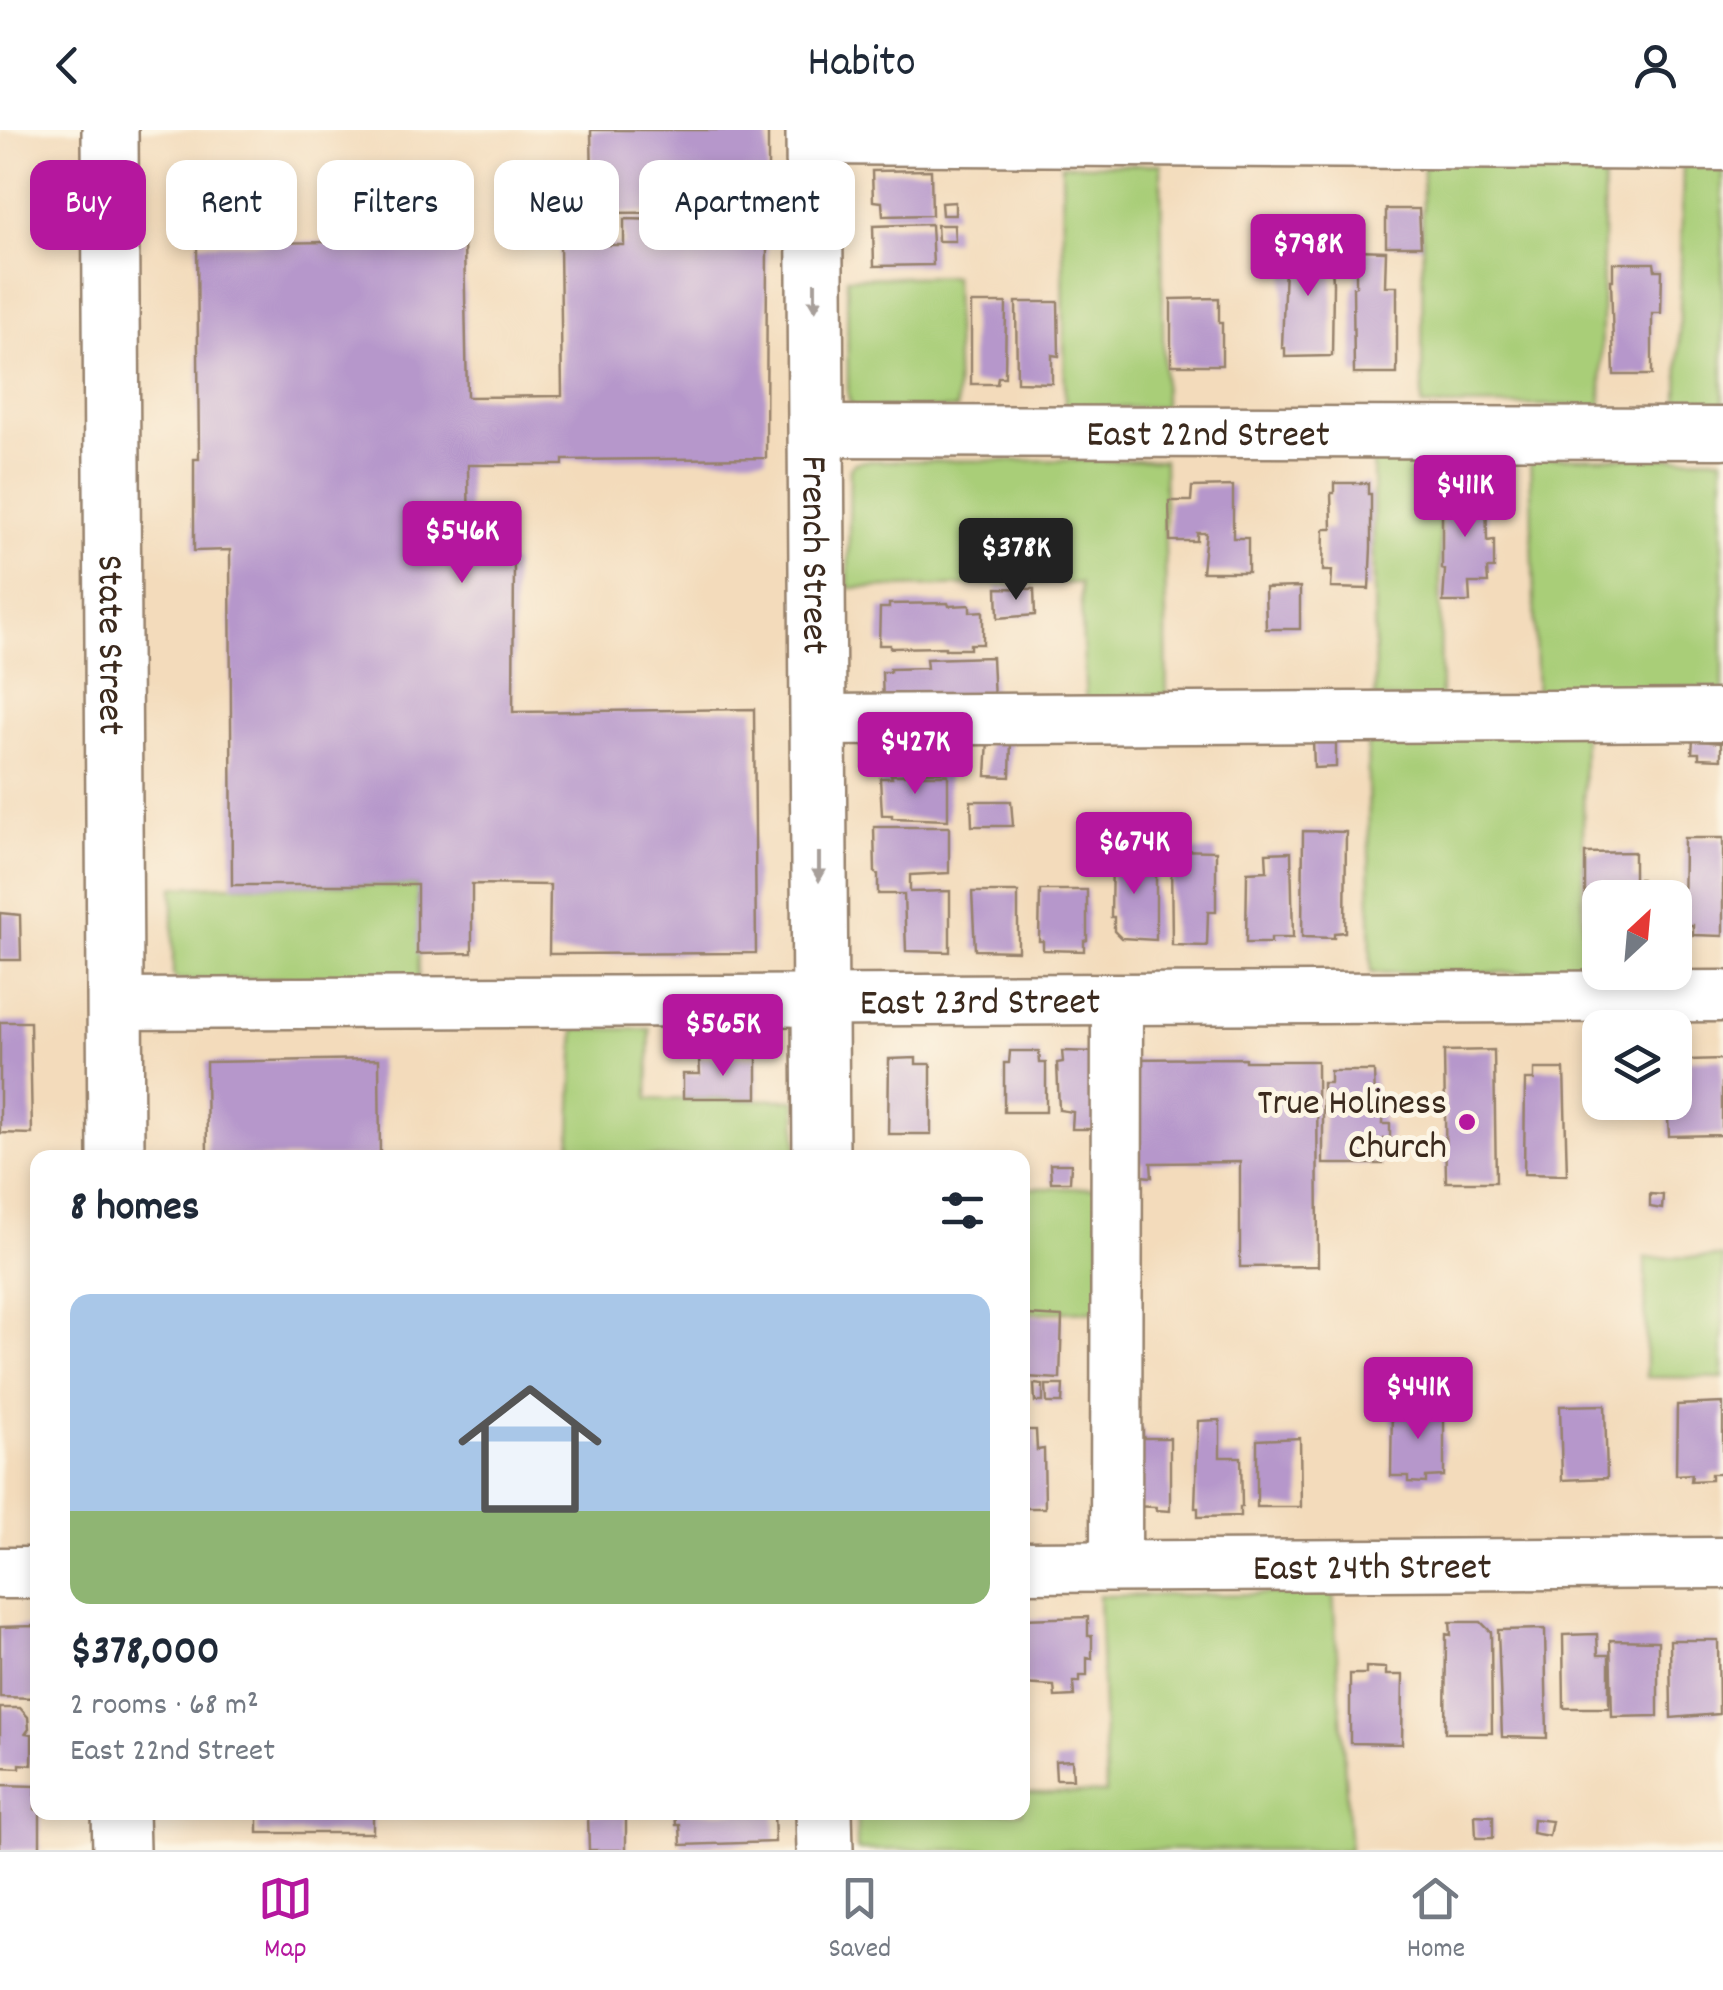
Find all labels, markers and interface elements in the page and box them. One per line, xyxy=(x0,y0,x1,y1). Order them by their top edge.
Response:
text: Habito xyxy=(807,33,916,97)
icon: back xyxy=(40,38,95,93)
icon: person xyxy=(1628,38,1683,93)
chip: Buy xyxy=(30,160,146,250)
chip: Rent xyxy=(166,160,297,250)
chip: Filters xyxy=(317,160,474,250)
chip: New xyxy=(494,160,619,250)
chip: Apartment xyxy=(639,160,855,250)
pin: $798K xyxy=(1238,214,1378,299)
text: $798K xyxy=(1273,223,1343,269)
one-way arrow xyxy=(807,282,823,314)
street label: East 22nd Street xyxy=(1086,410,1330,465)
street label: French Street xyxy=(783,455,840,655)
pin: $411K xyxy=(1395,455,1535,540)
text: $411K xyxy=(1436,464,1494,510)
pin: $546K xyxy=(392,501,532,586)
text: $546K xyxy=(425,510,499,556)
pin: $378K xyxy=(946,518,1086,603)
text: $378K xyxy=(981,527,1051,573)
street label: State Street xyxy=(79,555,136,735)
pin: $427K xyxy=(845,712,985,797)
text: $427K xyxy=(880,721,950,767)
pin: $674K xyxy=(1064,812,1204,897)
text: $674K xyxy=(1098,821,1170,867)
one-way arrow xyxy=(811,852,827,884)
north arrow xyxy=(1582,880,1692,990)
map controls xyxy=(1582,880,1692,1120)
street label: East 23rd Street xyxy=(860,977,1100,1033)
pin: $565K xyxy=(653,994,793,1079)
text: $565K xyxy=(685,1003,761,1049)
button: layers xyxy=(1582,1010,1692,1120)
place label: True Holiness Church xyxy=(1257,1078,1447,1177)
marker: True Holiness Church xyxy=(1456,1111,1478,1133)
text: 8 homes xyxy=(70,1180,199,1240)
icon: filters xyxy=(935,1183,990,1238)
pin: $441K xyxy=(1348,1357,1488,1442)
icon: home xyxy=(440,1359,620,1539)
text: $441K xyxy=(1386,1366,1450,1412)
street label: East 24th Street xyxy=(1252,1542,1492,1599)
text: $378,000 xyxy=(70,1624,220,1684)
text: 2 rooms · 68 m² xyxy=(70,1684,259,1730)
text: East 22nd Street xyxy=(70,1730,275,1776)
tab: Map xyxy=(258,1871,313,1971)
tab: Saved xyxy=(829,1871,891,1971)
tab: Home xyxy=(1407,1871,1465,1971)

